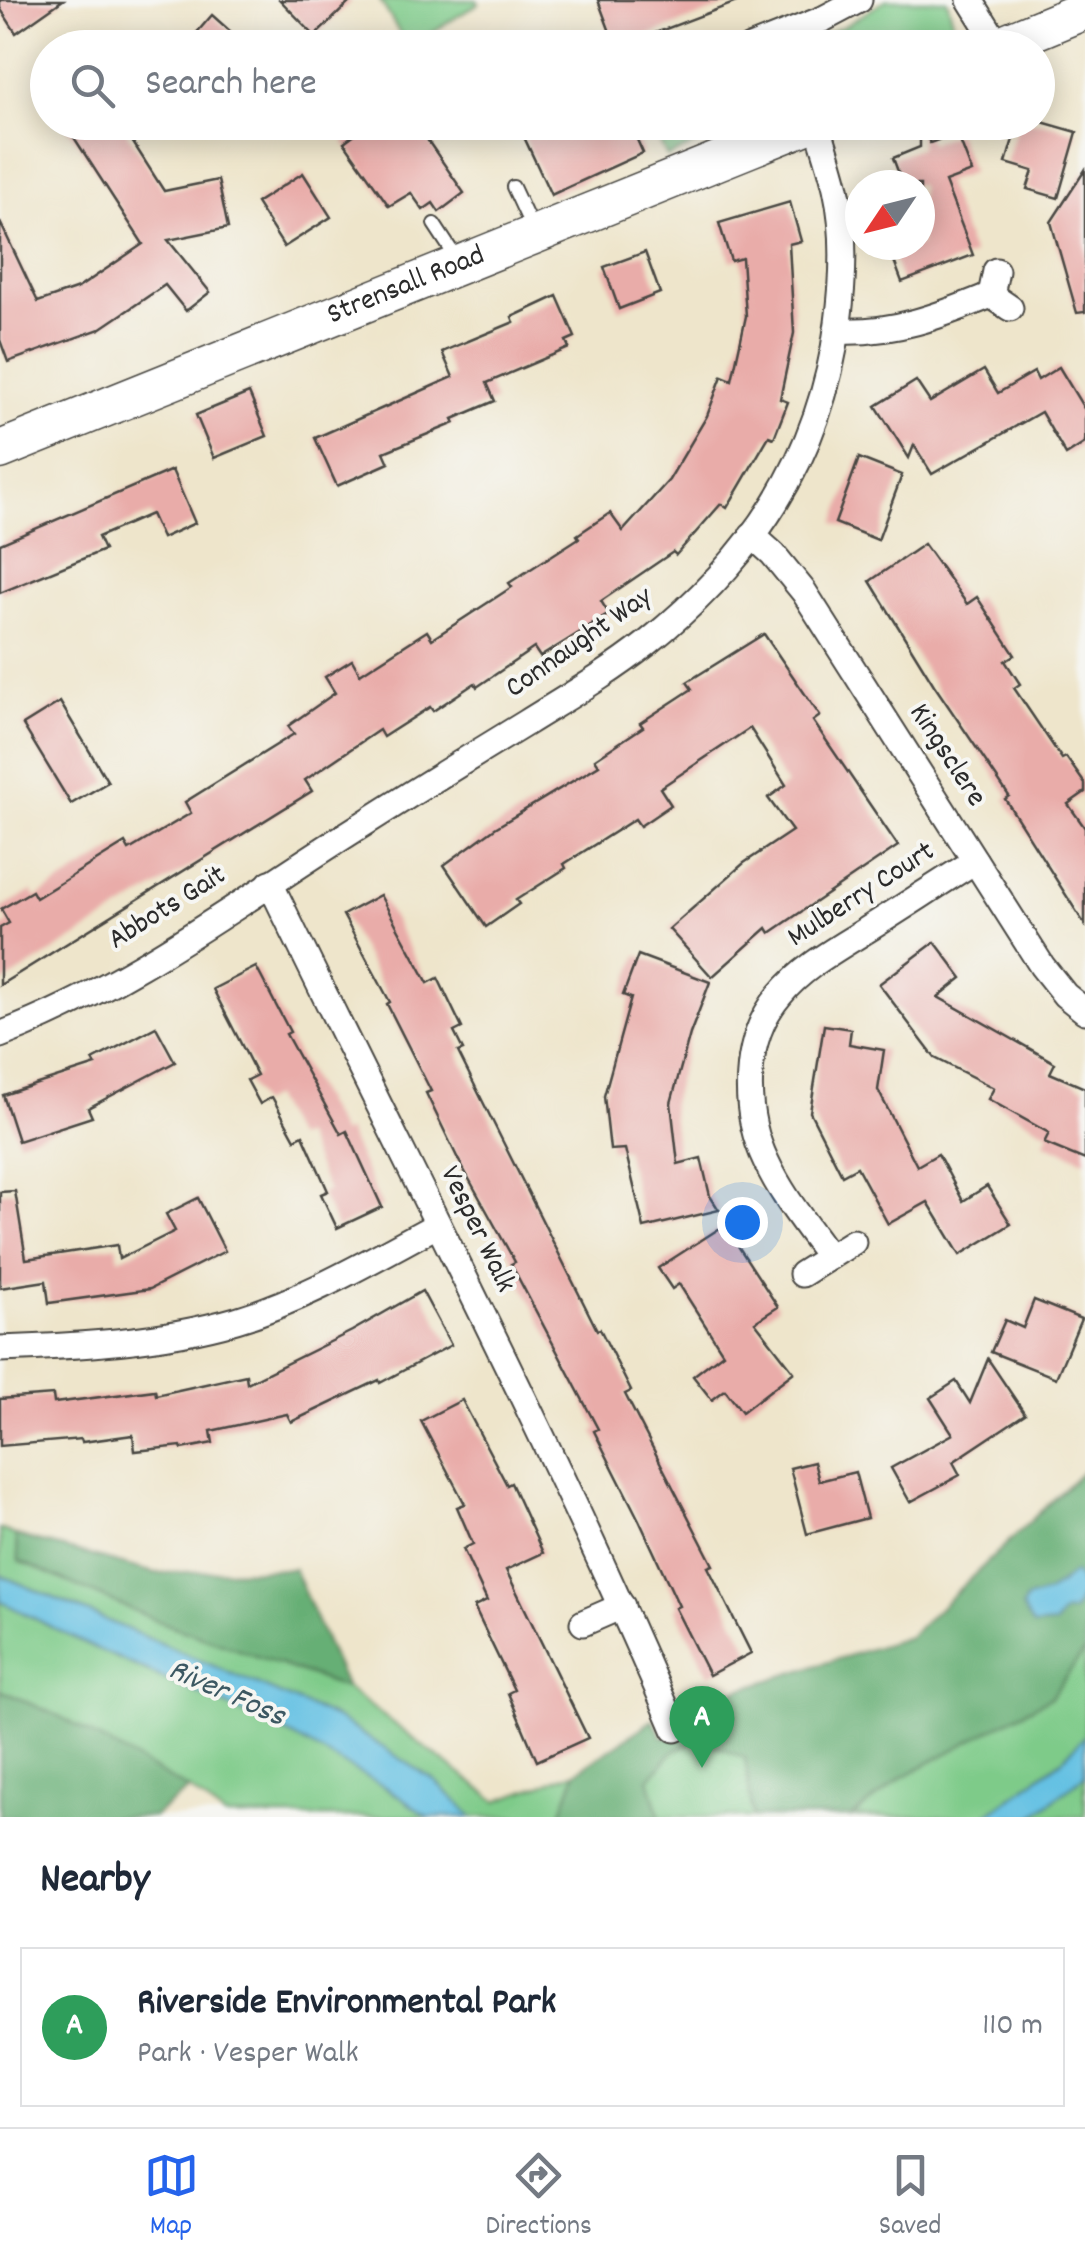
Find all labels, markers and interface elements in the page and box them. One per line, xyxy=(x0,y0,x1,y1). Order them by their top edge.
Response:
search box xyxy=(30,30,1055,140)
icon: search xyxy=(65,58,120,113)
text: Search here xyxy=(145,58,317,113)
north arrow xyxy=(845,170,935,260)
street label: Strensall Road xyxy=(321,235,492,337)
street label: Connaught Way xyxy=(498,577,663,711)
street label: Kingsclere xyxy=(896,696,996,816)
street label: Mulberry Court xyxy=(780,832,944,960)
street label: Abbots Gait xyxy=(101,856,235,962)
street label: Vesper Walk xyxy=(427,1159,525,1301)
your location xyxy=(717,1197,768,1248)
water label: River Foss xyxy=(160,1649,293,1742)
pin: A xyxy=(670,1686,734,1768)
text: Nearby xyxy=(40,1852,150,1912)
text: Riverside Environmental Park xyxy=(137,1977,556,2032)
text: A xyxy=(66,2004,83,2050)
text: 110 m xyxy=(982,2004,1043,2050)
text: Park · Vesper Walk xyxy=(137,2032,359,2078)
tab: Map xyxy=(144,2148,199,2248)
tab: Directions xyxy=(486,2148,592,2248)
tab: Saved xyxy=(879,2148,941,2248)

